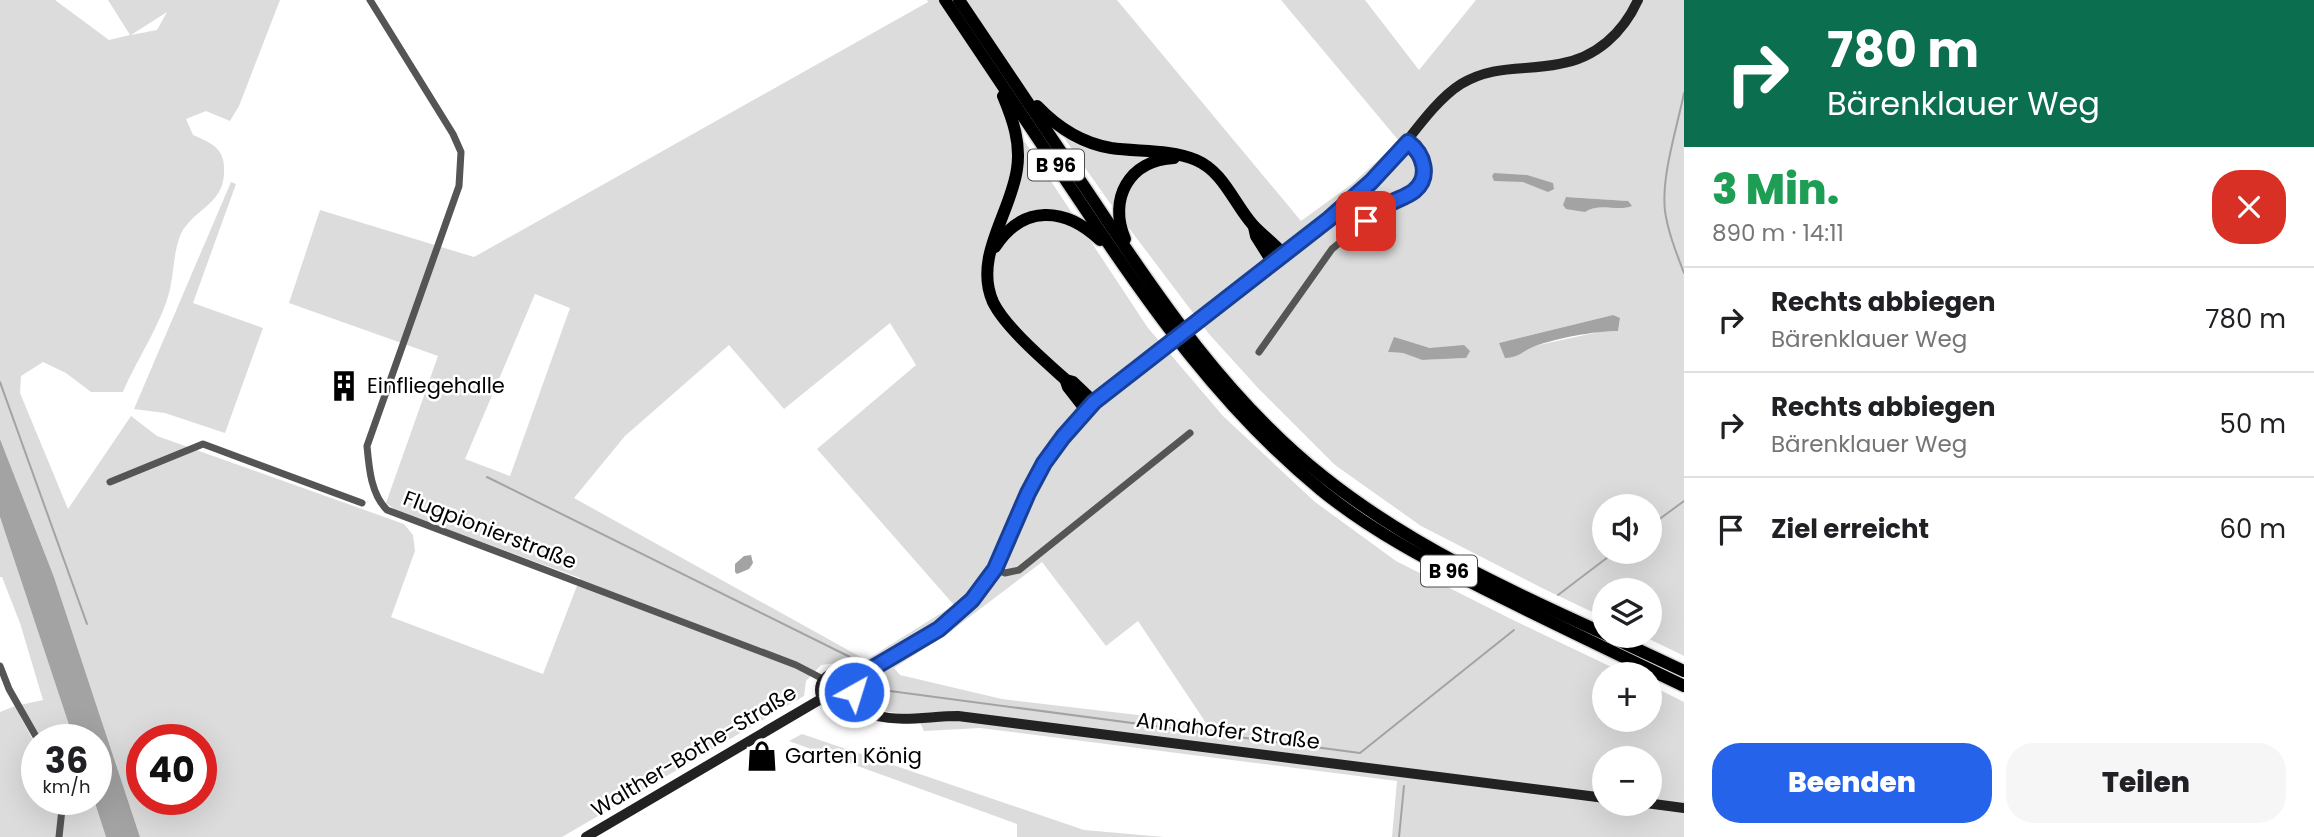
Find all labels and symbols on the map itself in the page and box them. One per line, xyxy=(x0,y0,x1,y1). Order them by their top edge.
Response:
road number: B 96 xyxy=(1028,150,1084,181)
pin xyxy=(1336,191,1396,251)
building icon: Einfliegehalle xyxy=(327,369,361,403)
place label: Einfliegehalle xyxy=(367,371,505,400)
street label: Flugpionierstraße xyxy=(399,483,581,576)
road number: B 96 xyxy=(1421,556,1477,586)
position arrow xyxy=(817,655,891,729)
street label: Walther-Bothe-Straße xyxy=(586,678,802,823)
street label: Annahofer Straße xyxy=(1135,705,1322,756)
speed limit sign: 40 xyxy=(126,724,217,815)
shop icon: Garten König xyxy=(745,739,779,773)
place label: Garten König xyxy=(785,741,922,770)

